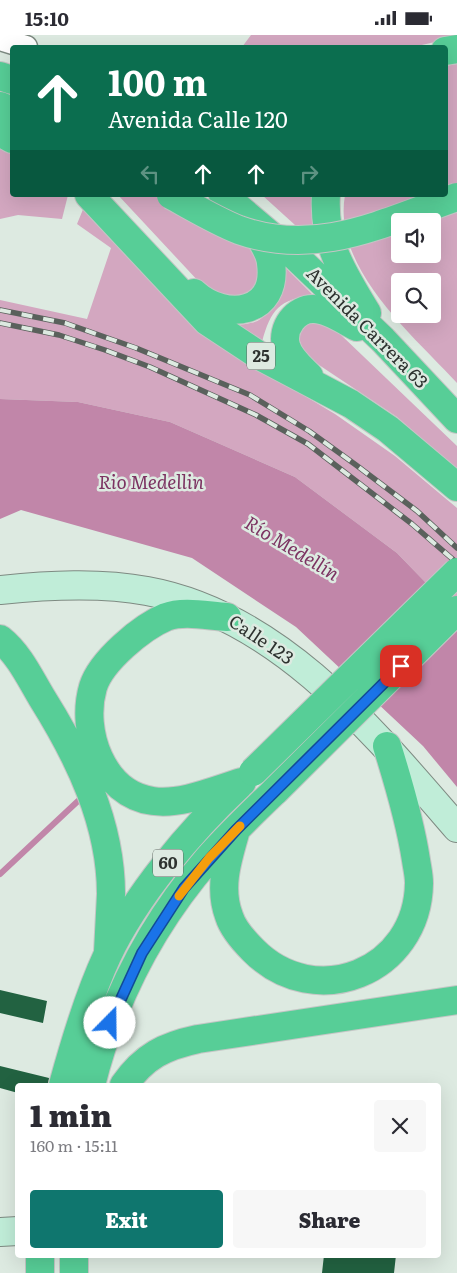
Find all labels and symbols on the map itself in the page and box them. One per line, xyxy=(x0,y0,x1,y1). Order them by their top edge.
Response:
street label: Avenida Carrera 63 xyxy=(301,260,435,394)
road number: 25 xyxy=(247,343,275,369)
water label: Rio Medellin xyxy=(98,467,205,495)
water label: Río Medellín xyxy=(240,508,346,587)
street label: Calle 123 xyxy=(224,607,300,670)
pin xyxy=(380,645,422,687)
road number: 60 xyxy=(153,849,183,876)
position arrow xyxy=(83,996,135,1048)

